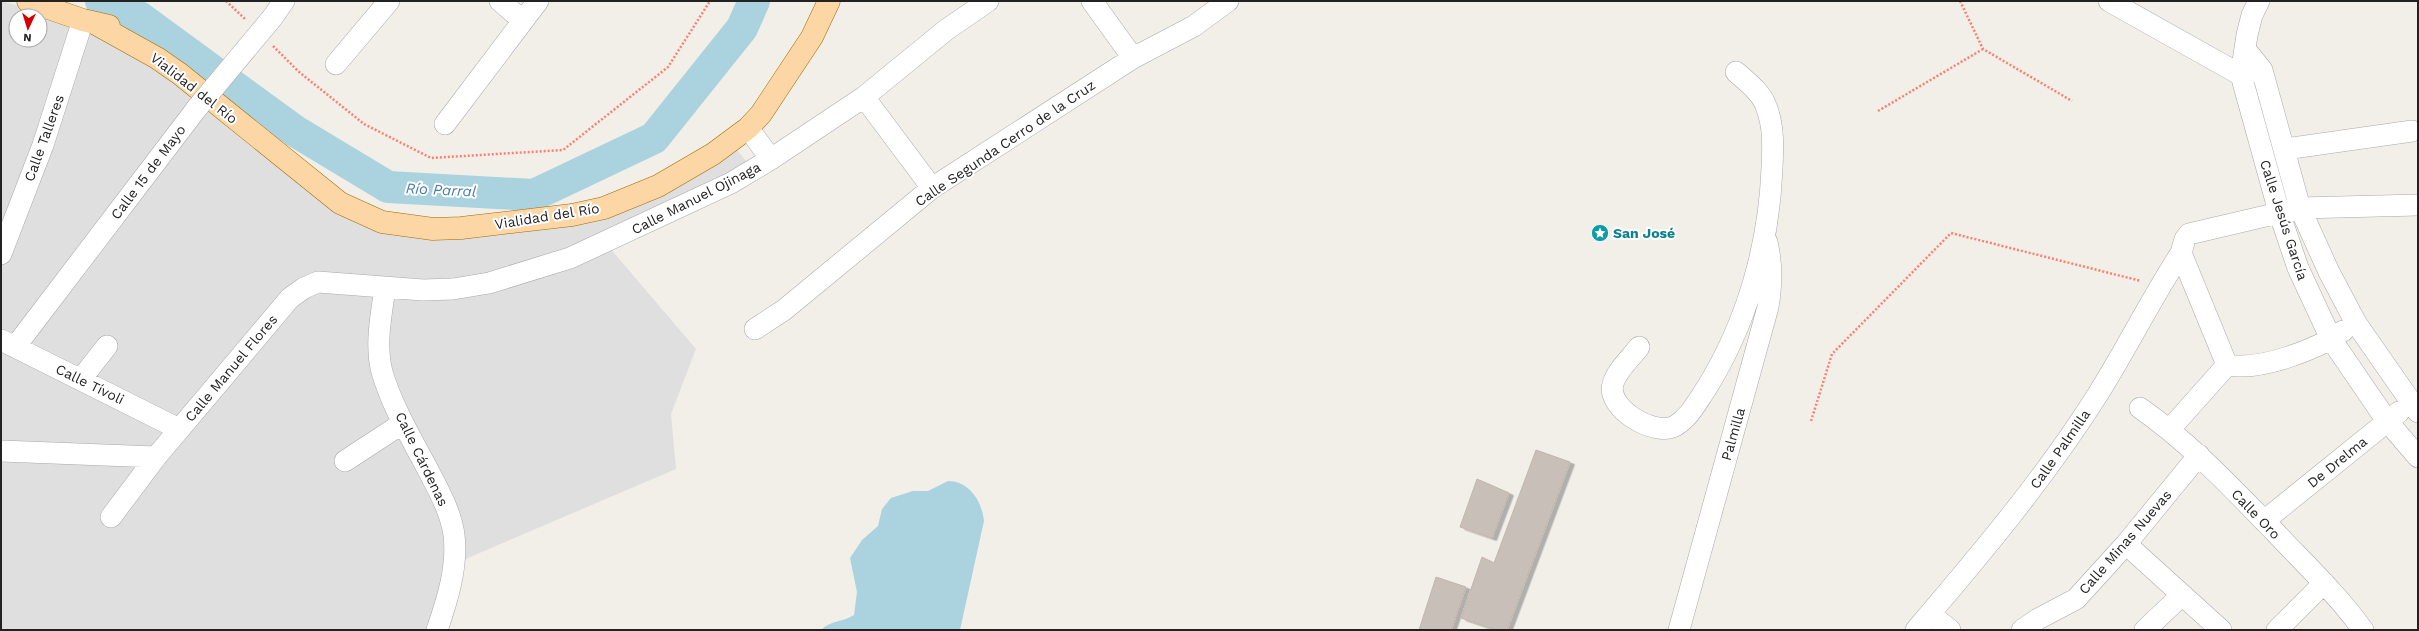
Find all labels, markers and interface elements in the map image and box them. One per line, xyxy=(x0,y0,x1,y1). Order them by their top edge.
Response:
north arrow xyxy=(8,8,48,48)
text: N xyxy=(23,31,32,44)
street label: Vialidad del Río xyxy=(147,49,241,127)
street label: Calle Segunda Cerro de la Cruz xyxy=(912,77,1098,209)
street label: Calle Talleres xyxy=(21,92,67,184)
street label: Calle 15 de Mayo xyxy=(107,122,189,222)
street label: Calle Manuel Ojinaga xyxy=(629,158,763,237)
street label: Calle Jesús García xyxy=(2257,158,2311,282)
water label: Río Parral xyxy=(405,179,477,201)
street label: Vialidad del Río xyxy=(494,200,600,232)
place icon: San José xyxy=(1590,223,1610,243)
place label: San José xyxy=(1613,225,1675,241)
street label: Calle Manuel Flores xyxy=(182,311,280,425)
street label: Calle Tívoli xyxy=(53,361,127,407)
street label: Palmilla xyxy=(1718,406,1748,462)
street label: Calle Palmilla xyxy=(2027,406,2093,492)
street label: Calle Cárdenas xyxy=(392,409,452,509)
street label: De Drelma xyxy=(2304,433,2370,491)
street label: Calle Oro xyxy=(2228,486,2284,542)
street label: Calle Minas Nuevas xyxy=(2076,487,2174,597)

